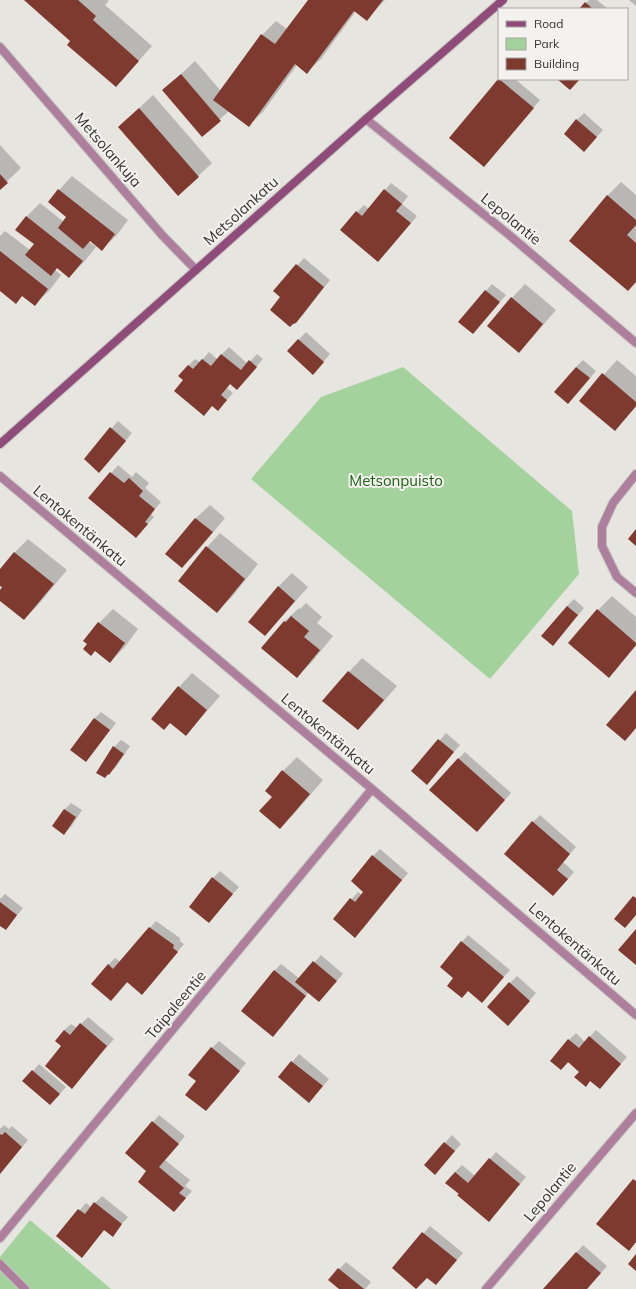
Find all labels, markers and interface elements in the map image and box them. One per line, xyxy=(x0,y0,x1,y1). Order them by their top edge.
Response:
legend xyxy=(498,8,628,80)
text: Road xyxy=(534,16,563,31)
text: Park xyxy=(534,36,560,51)
text: Building xyxy=(534,56,579,71)
street label: Metsolankuja xyxy=(71,108,146,191)
street label: Metsolankatu xyxy=(199,172,282,249)
street label: Lepolantie xyxy=(477,189,545,249)
park label: Metsonpuisto xyxy=(349,471,443,490)
street label: Lentokentänkatu xyxy=(29,481,131,570)
street label: Lentokentänkatu xyxy=(277,689,379,778)
street label: Lentokentänkatu xyxy=(525,898,626,989)
street label: Taipaleentie xyxy=(141,966,210,1043)
street label: Lepolantie xyxy=(519,1158,580,1225)

